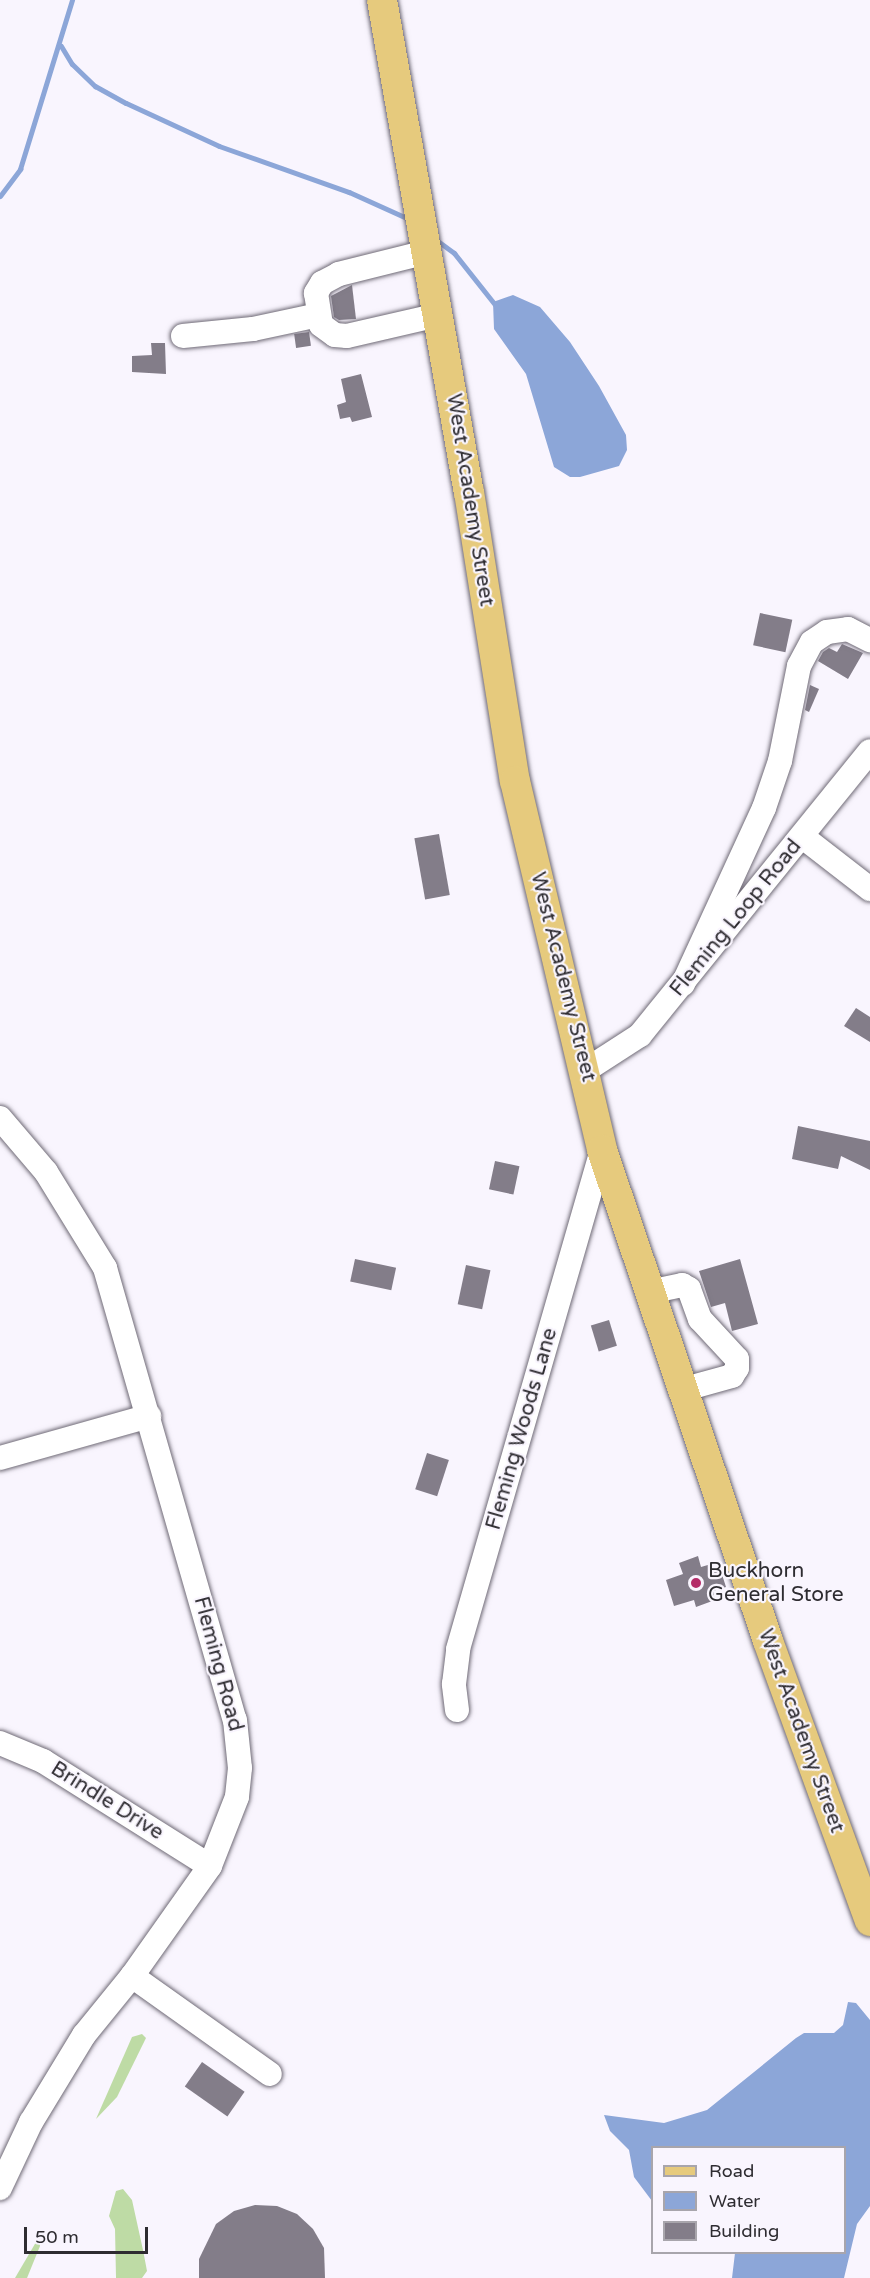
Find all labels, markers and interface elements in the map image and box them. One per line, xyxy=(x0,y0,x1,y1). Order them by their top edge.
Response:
street label: West Academy Street xyxy=(441,392,499,608)
street label: Fleming Loop Road xyxy=(665,834,807,1002)
street label: West Academy Street xyxy=(525,870,601,1084)
street label: Fleming Woods Lane xyxy=(481,1325,563,1533)
place label: Buckhorn General Store xyxy=(708,1558,844,1608)
marker: Buckhorn General Store xyxy=(689,1576,703,1590)
street label: Fleming Road xyxy=(188,1594,248,1734)
street label: West Academy Street xyxy=(752,1626,850,1836)
street label: Brindle Drive xyxy=(46,1756,168,1846)
legend xyxy=(651,2146,846,2254)
text: Road xyxy=(709,2160,754,2182)
text: Water xyxy=(709,2190,760,2212)
scale bar xyxy=(27,2215,152,2253)
text: Building xyxy=(709,2220,779,2242)
text: 50 m xyxy=(35,2226,79,2248)

